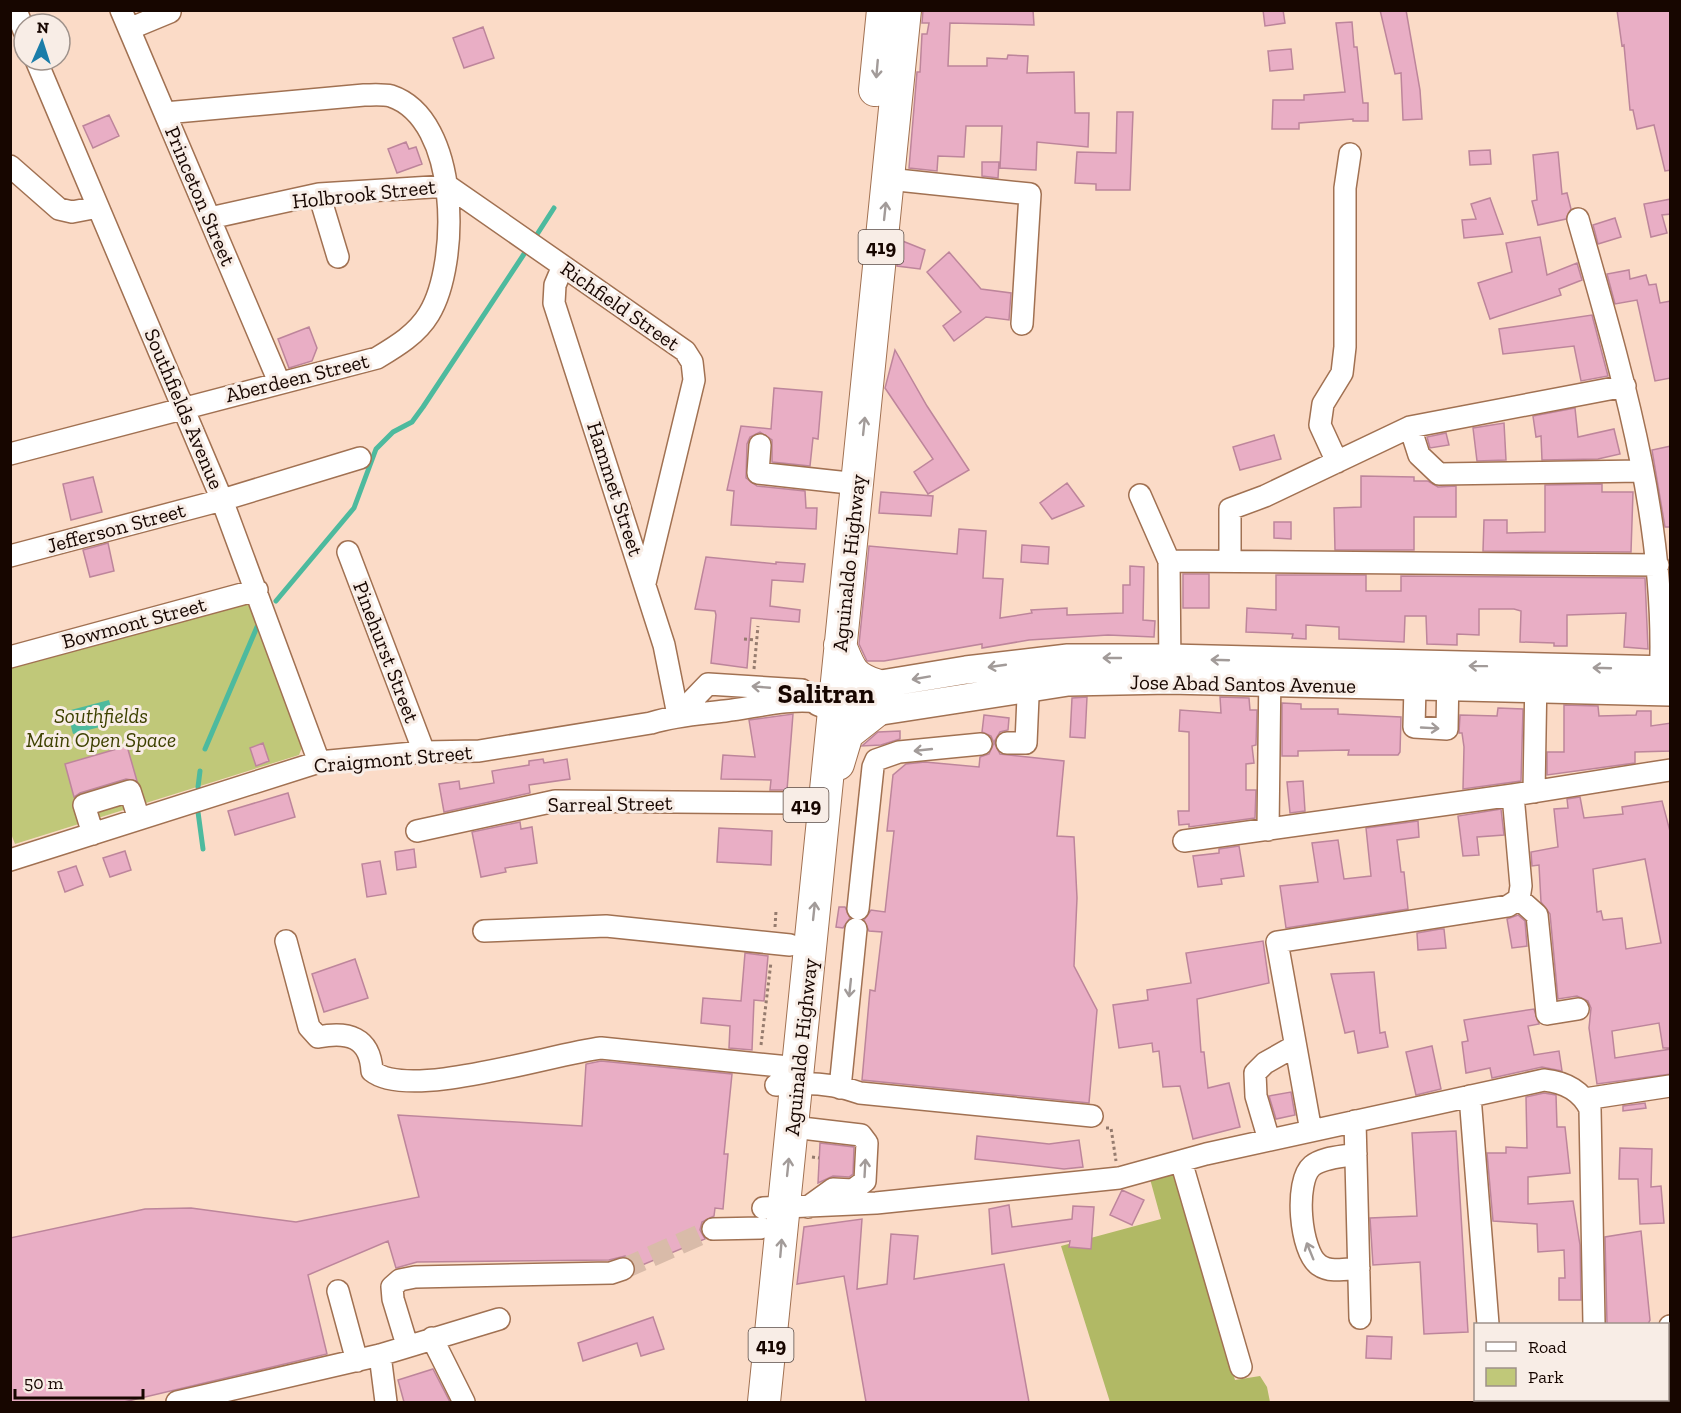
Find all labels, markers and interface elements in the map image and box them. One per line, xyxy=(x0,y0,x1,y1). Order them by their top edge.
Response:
north arrow xyxy=(12,12,72,72)
text: N xyxy=(36,18,49,37)
one-way arrow xyxy=(871,58,882,78)
street label: Princeton Street xyxy=(160,122,241,269)
street label: Holbrook Street xyxy=(291,174,437,213)
one-way arrow xyxy=(880,201,891,221)
road number: 419 xyxy=(858,230,904,264)
street label: Richfield Street xyxy=(556,255,685,356)
street label: Southfields Avenue xyxy=(139,325,230,493)
street label: Aberdeen Street xyxy=(223,348,371,407)
one-way arrow xyxy=(859,416,870,436)
street label: Hammet Street xyxy=(582,419,649,559)
street label: Aguinaldo Highway xyxy=(827,473,870,653)
street label: Jefferson Street xyxy=(44,497,188,558)
street label: Pinehurst Street xyxy=(348,578,425,726)
street label: Bowmont Street xyxy=(59,591,209,654)
one-way arrow xyxy=(1102,652,1122,664)
one-way arrow xyxy=(1211,654,1231,665)
one-way arrow xyxy=(988,660,1008,671)
one-way arrow xyxy=(1468,660,1488,672)
one-way arrow xyxy=(1593,663,1613,674)
street label: Jose Abad Santos Avenue xyxy=(1130,669,1356,698)
one-way arrow xyxy=(912,673,932,684)
district label: Salitran xyxy=(778,678,874,710)
one-way arrow xyxy=(752,681,772,692)
park label: Southfields Main Open Space xyxy=(26,703,176,752)
one-way arrow xyxy=(1420,723,1440,734)
street label: Craigmont Street xyxy=(313,739,473,778)
one-way arrow xyxy=(913,745,933,756)
road number: 419 xyxy=(784,788,828,822)
street label: Sarreal Street xyxy=(547,790,673,817)
one-way arrow xyxy=(809,902,820,922)
street label: Aguinaldo Highway xyxy=(779,957,822,1137)
one-way arrow xyxy=(844,977,855,997)
one-way arrow xyxy=(783,1158,794,1178)
one-way arrow xyxy=(860,1158,871,1178)
one-way arrow xyxy=(776,1238,787,1258)
one-way arrow xyxy=(1304,1242,1315,1260)
legend xyxy=(1474,1323,1669,1401)
road number: 419 xyxy=(748,1328,794,1362)
text: Road xyxy=(1528,1336,1567,1358)
scale bar xyxy=(15,1362,142,1400)
text: Park xyxy=(1528,1366,1564,1388)
text: 50 m xyxy=(24,1372,64,1394)

